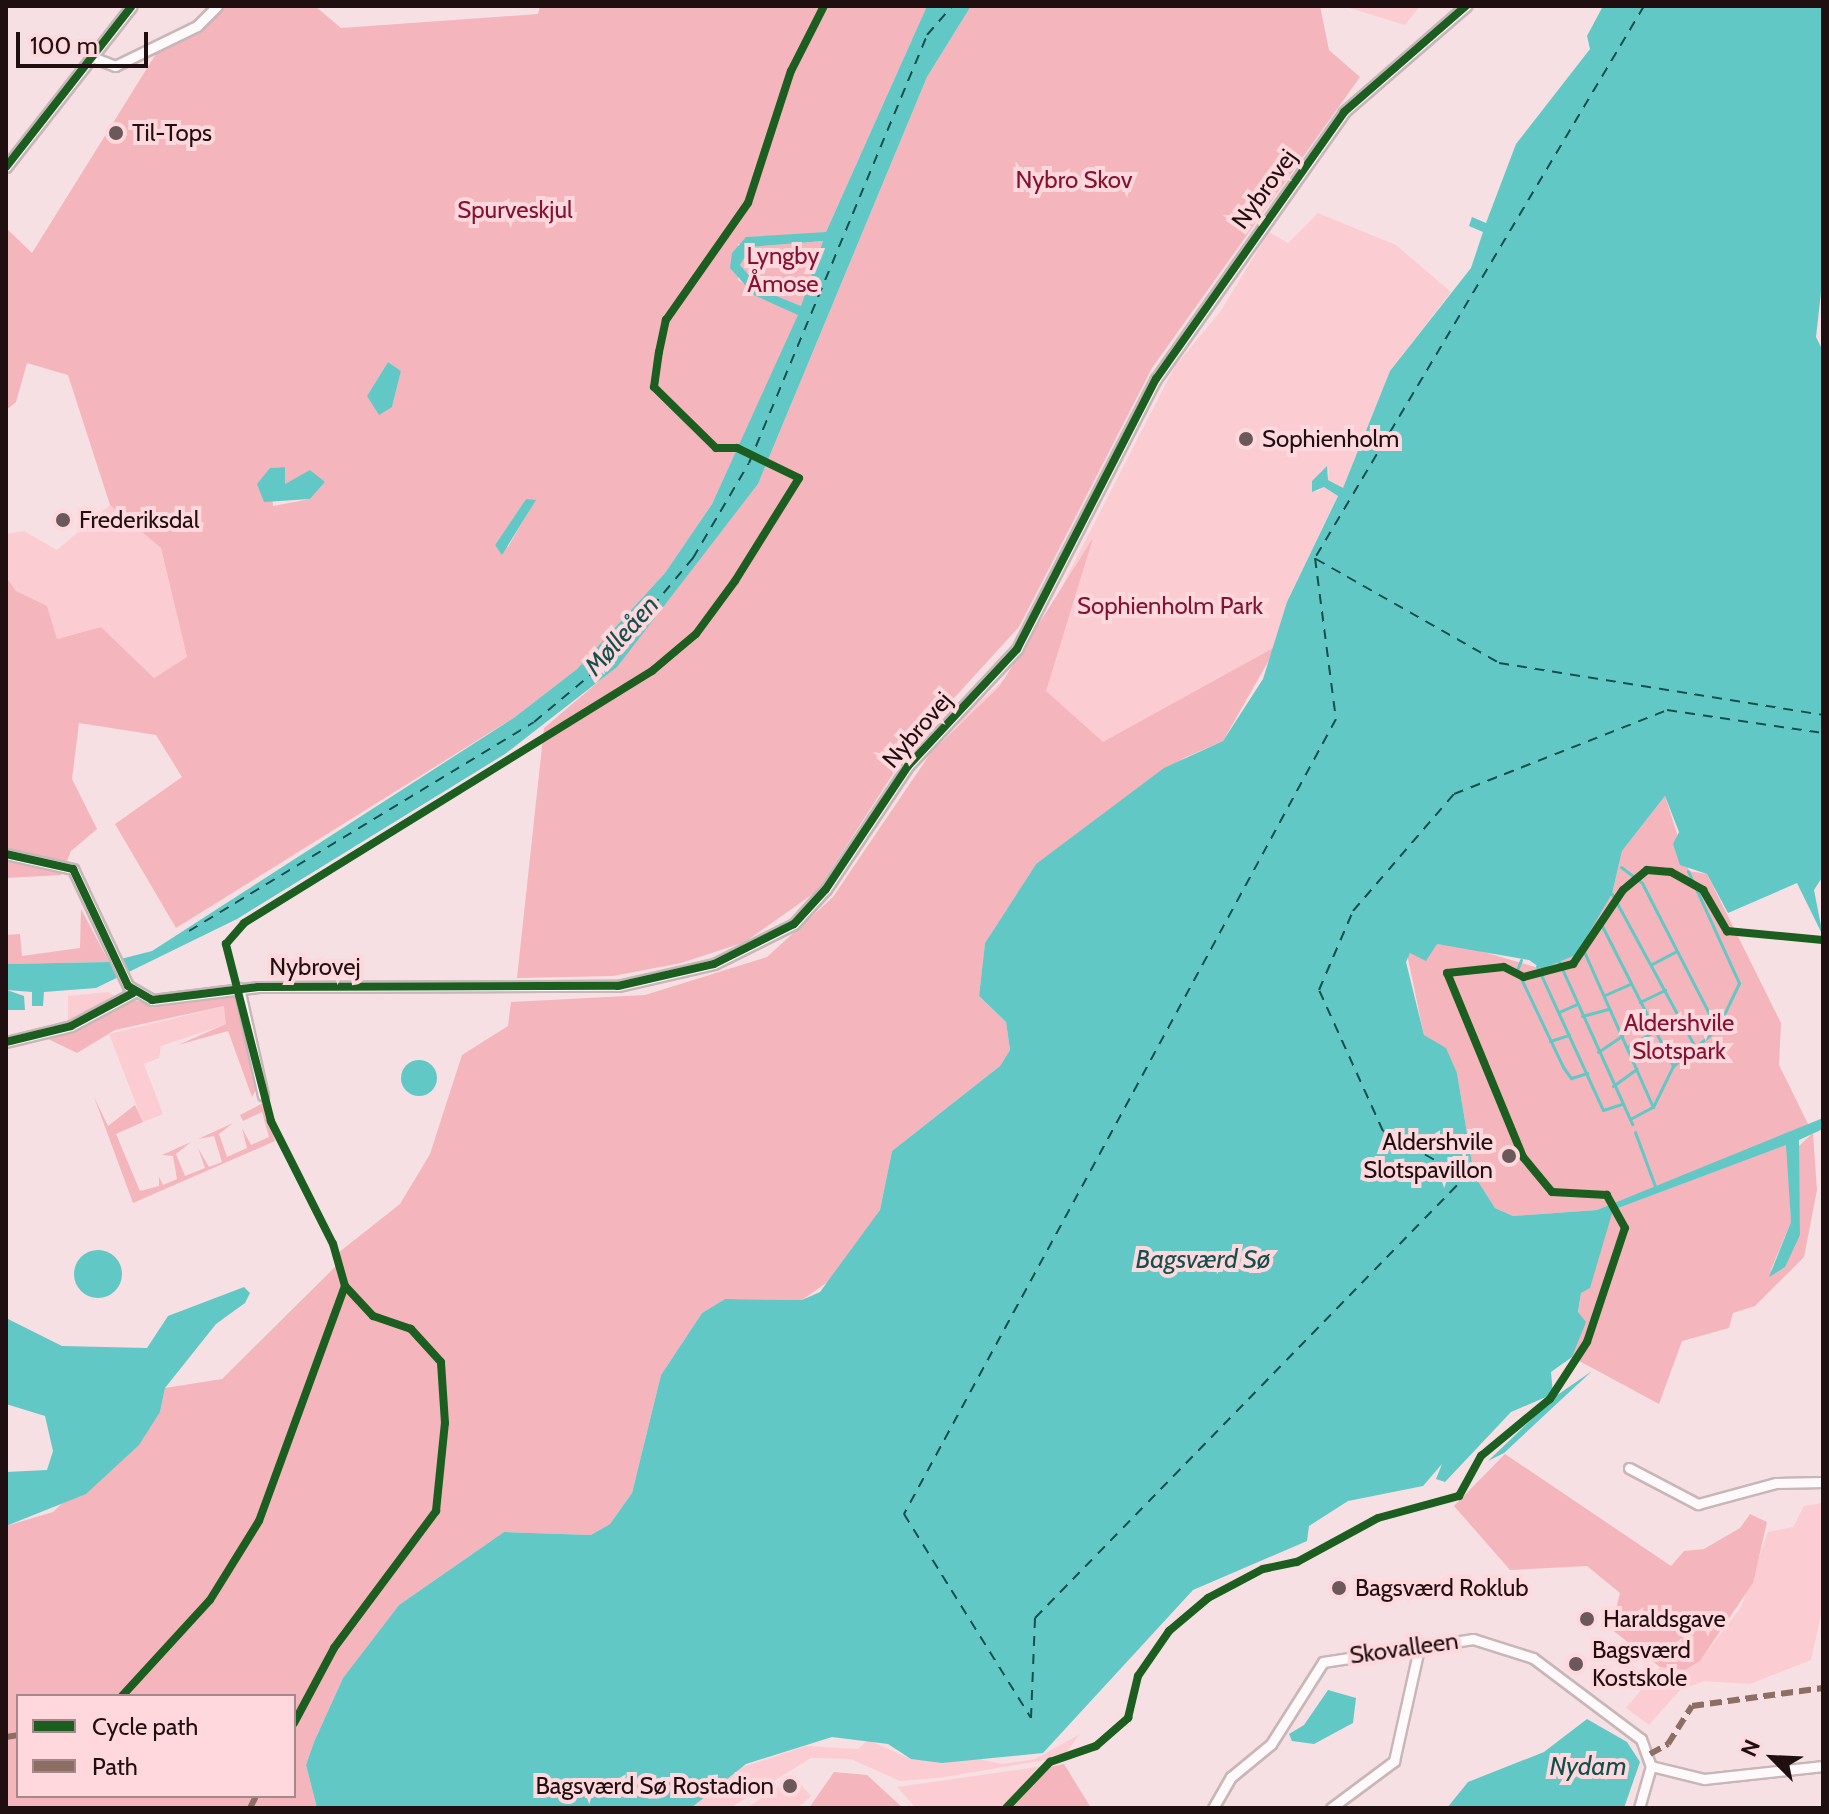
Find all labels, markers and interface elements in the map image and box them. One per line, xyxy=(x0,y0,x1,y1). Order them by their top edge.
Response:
scale bar xyxy=(20,16,152,66)
text: 100 m xyxy=(30,31,98,60)
place label: Til-Tops xyxy=(132,119,212,147)
marker: Til-Tops xyxy=(107,124,125,142)
street label: Nybrovej xyxy=(1226,144,1302,234)
park label: Nybro Skov xyxy=(1016,166,1132,194)
park label: Spurveskjul xyxy=(457,196,573,224)
park label: Lyngby Åmose xyxy=(747,242,819,298)
place label: Sophienholm xyxy=(1262,425,1399,453)
marker: Sophienholm xyxy=(1237,430,1255,448)
place label: Frederiksdal xyxy=(79,506,200,534)
marker: Frederiksdal xyxy=(54,511,72,529)
water label: Mølleåen xyxy=(578,590,666,682)
park label: Sophienholm Park xyxy=(1077,592,1263,620)
street label: Nybrovej xyxy=(876,686,958,774)
street label: Nybrovej xyxy=(269,953,361,981)
park label: Aldershvile Slotspark xyxy=(1624,1009,1734,1065)
place label: Aldershvile Slotspavillon xyxy=(1363,1128,1493,1184)
marker: Aldershvile Slotspavillon xyxy=(1500,1147,1518,1165)
water label: Bagsværd Sø xyxy=(1136,1244,1270,1276)
place label: Bagsværd Roklub xyxy=(1355,1574,1529,1602)
marker: Bagsværd Roklub xyxy=(1330,1579,1348,1597)
place label: Haraldsgave xyxy=(1603,1605,1726,1633)
marker: Haraldsgave xyxy=(1578,1610,1596,1628)
street label: Skovalleen xyxy=(1348,1626,1460,1670)
place label: Bagsværd Kostskole xyxy=(1592,1636,1691,1692)
marker: Bagsværd Kostskole xyxy=(1567,1655,1585,1673)
legend xyxy=(16,1694,296,1798)
text: Cycle path xyxy=(92,1712,198,1741)
north arrow xyxy=(1733,1718,1813,1798)
text: N xyxy=(1735,1735,1766,1761)
water label: Nydam xyxy=(1550,1751,1626,1783)
text: Path xyxy=(92,1752,138,1781)
place label: Bagsværd Sø Rostadion xyxy=(535,1772,774,1800)
marker: Bagsværd Sø Rostadion xyxy=(781,1777,799,1795)

